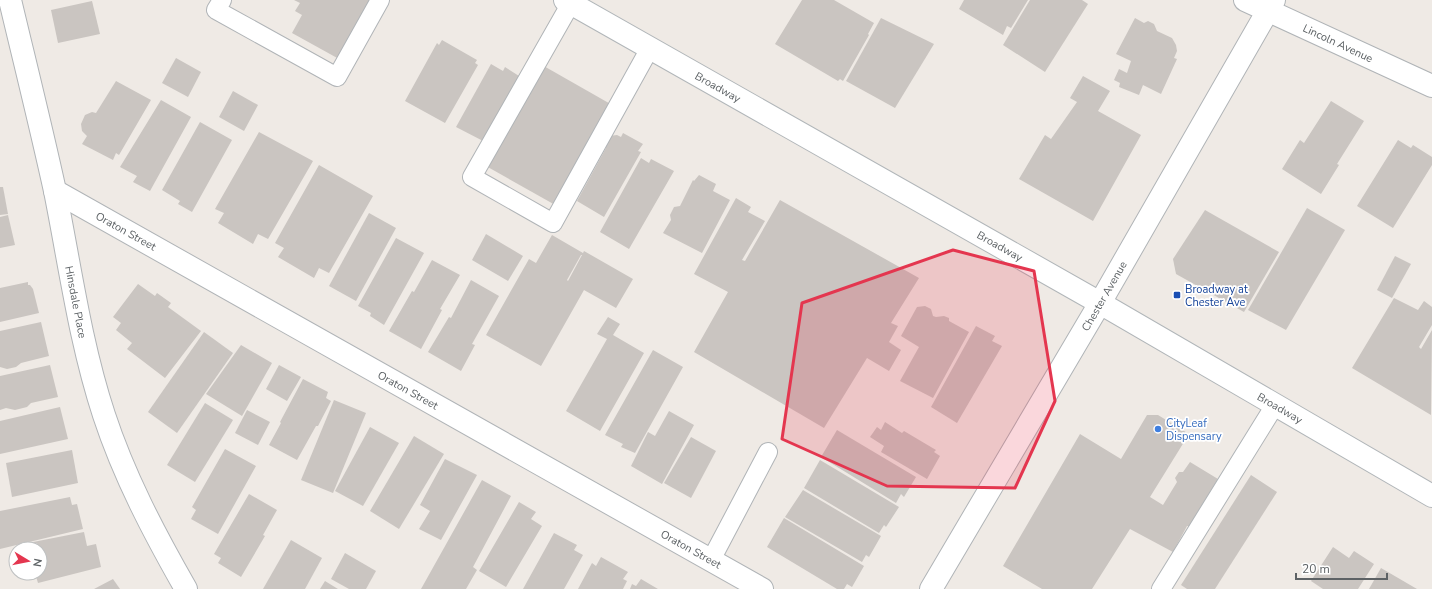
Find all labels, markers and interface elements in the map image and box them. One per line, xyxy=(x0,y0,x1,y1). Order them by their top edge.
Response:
street label: Lincoln Avenue xyxy=(1300,21,1375,66)
street label: Broadway xyxy=(692,69,744,106)
street label: Oraton Street xyxy=(93,209,159,254)
street label: Broadway xyxy=(974,228,1026,265)
street label: Chester Avenue xyxy=(1078,258,1131,334)
street label: Hinsdale Place xyxy=(61,265,90,340)
place label: Broadway at Chester Ave xyxy=(1185,282,1248,310)
marker: Broadway at Chester Ave xyxy=(1172,290,1182,300)
street label: Oraton Street xyxy=(375,368,441,413)
street label: Broadway xyxy=(1254,389,1306,428)
place label: CityLeaf Dispensary xyxy=(1166,416,1222,444)
marker: CityLeaf Dispensary xyxy=(1153,424,1163,434)
street label: Oraton Street xyxy=(658,527,724,572)
north arrow xyxy=(8,541,48,581)
scale bar xyxy=(1296,555,1387,581)
text: N xyxy=(29,557,45,568)
text: 20 m xyxy=(1302,561,1330,577)

